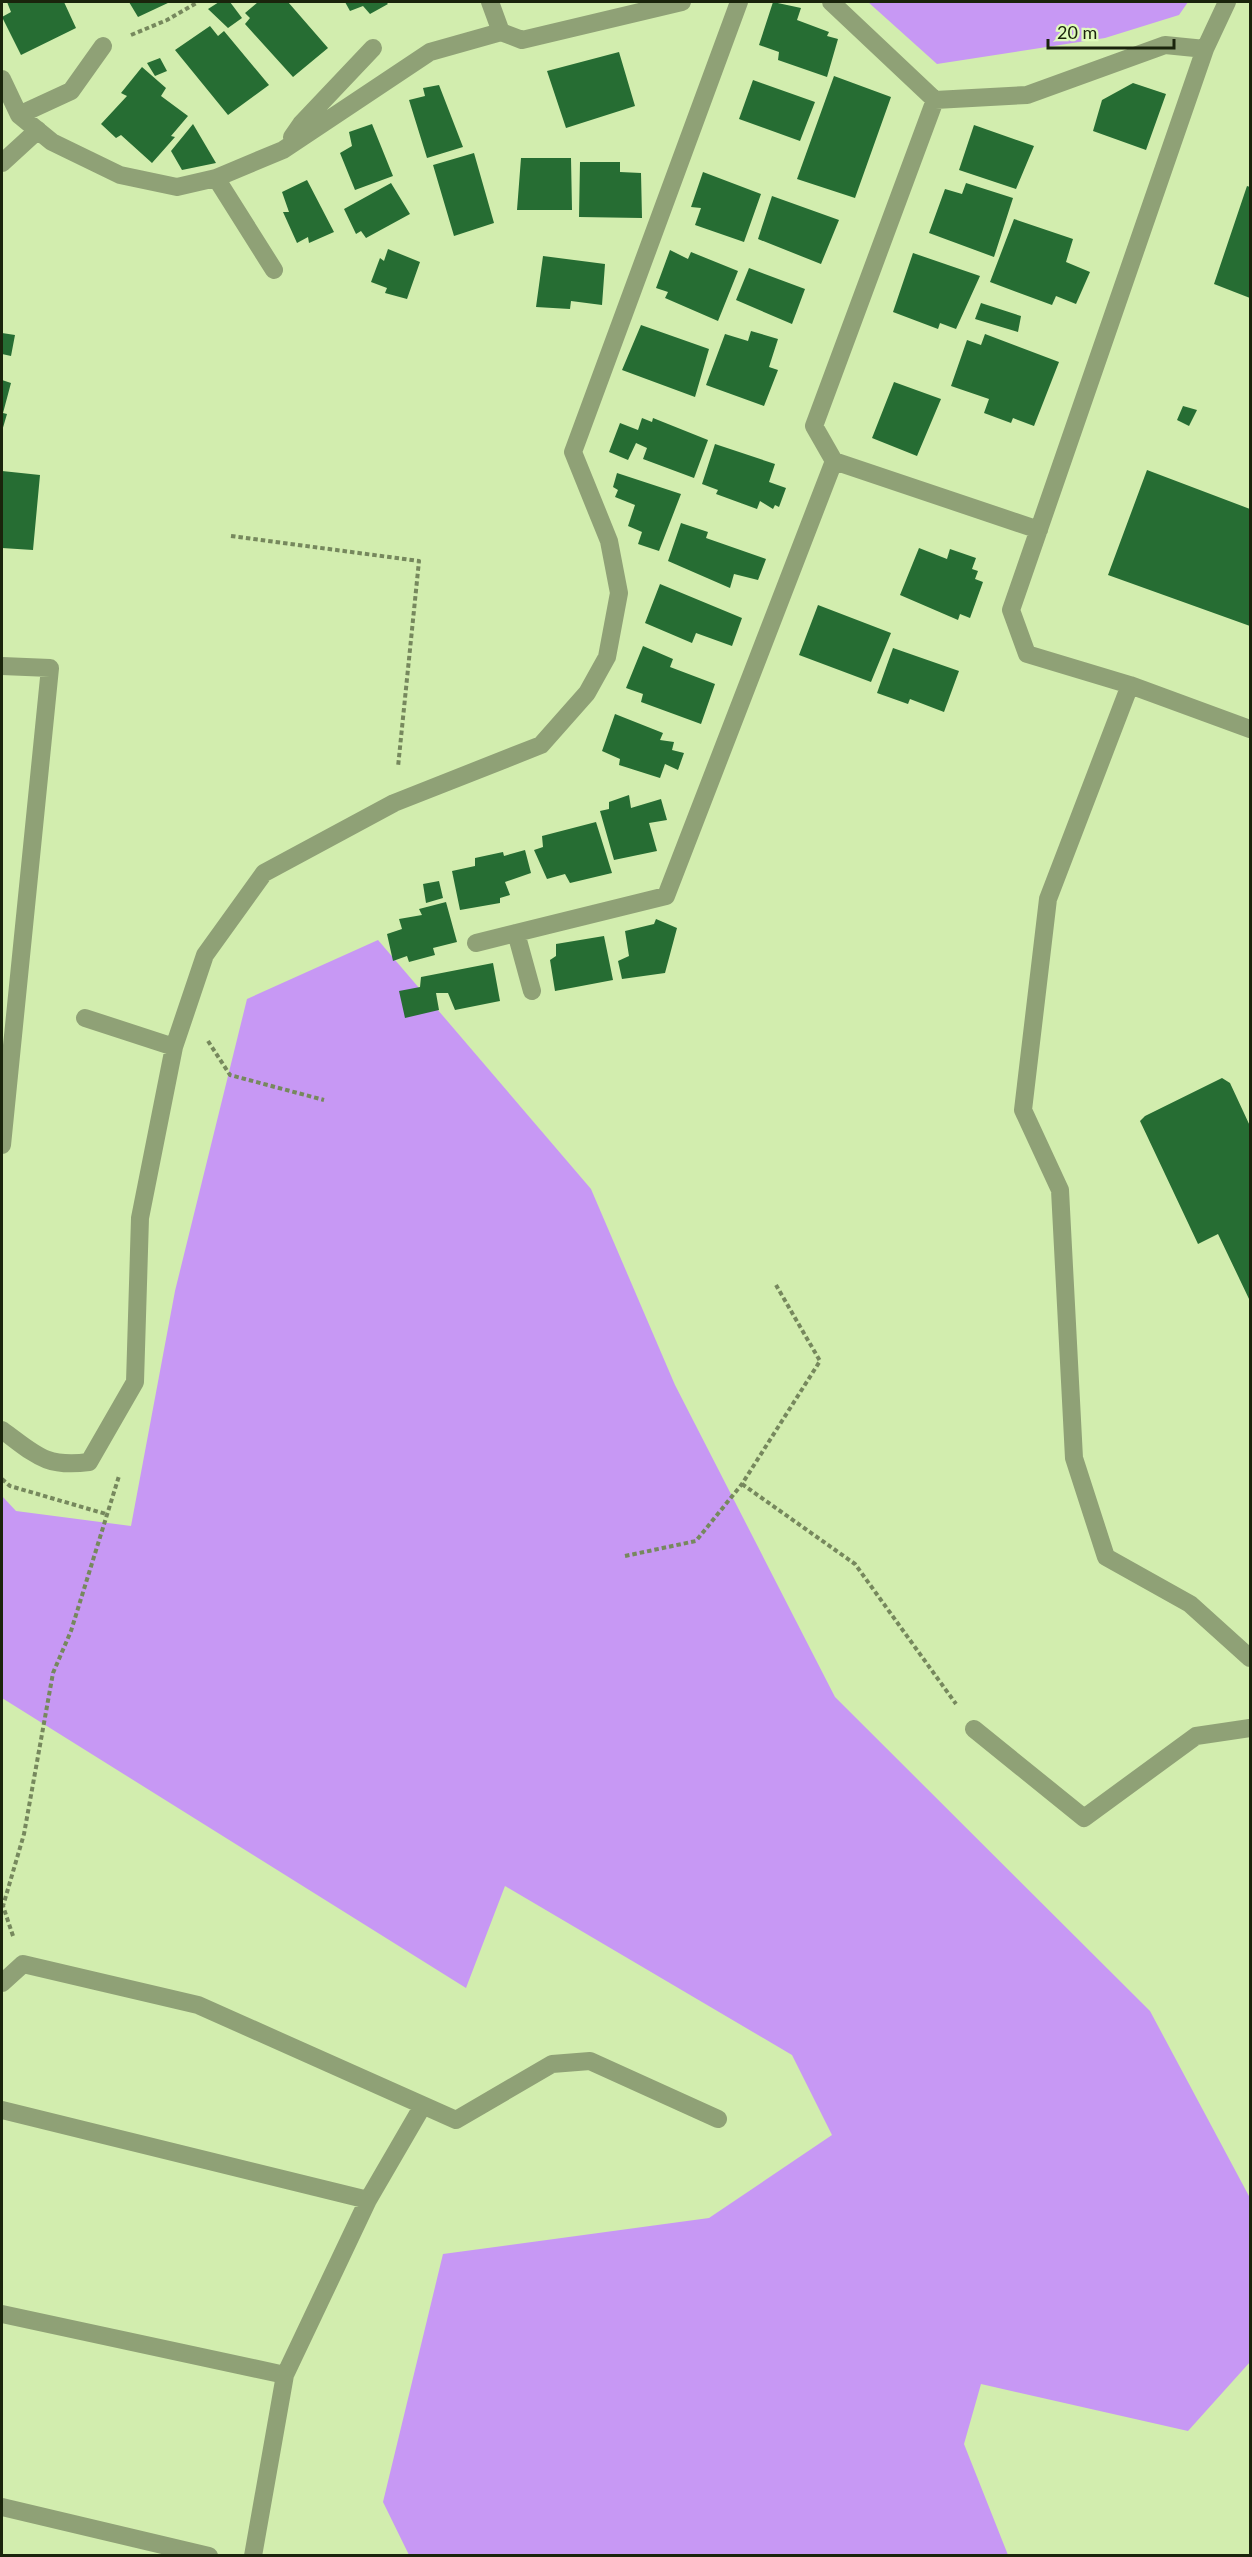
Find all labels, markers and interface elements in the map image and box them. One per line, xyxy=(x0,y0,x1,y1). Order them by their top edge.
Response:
scale bar xyxy=(1048,12,1174,50)
text: 20 m xyxy=(1057,21,1097,43)

